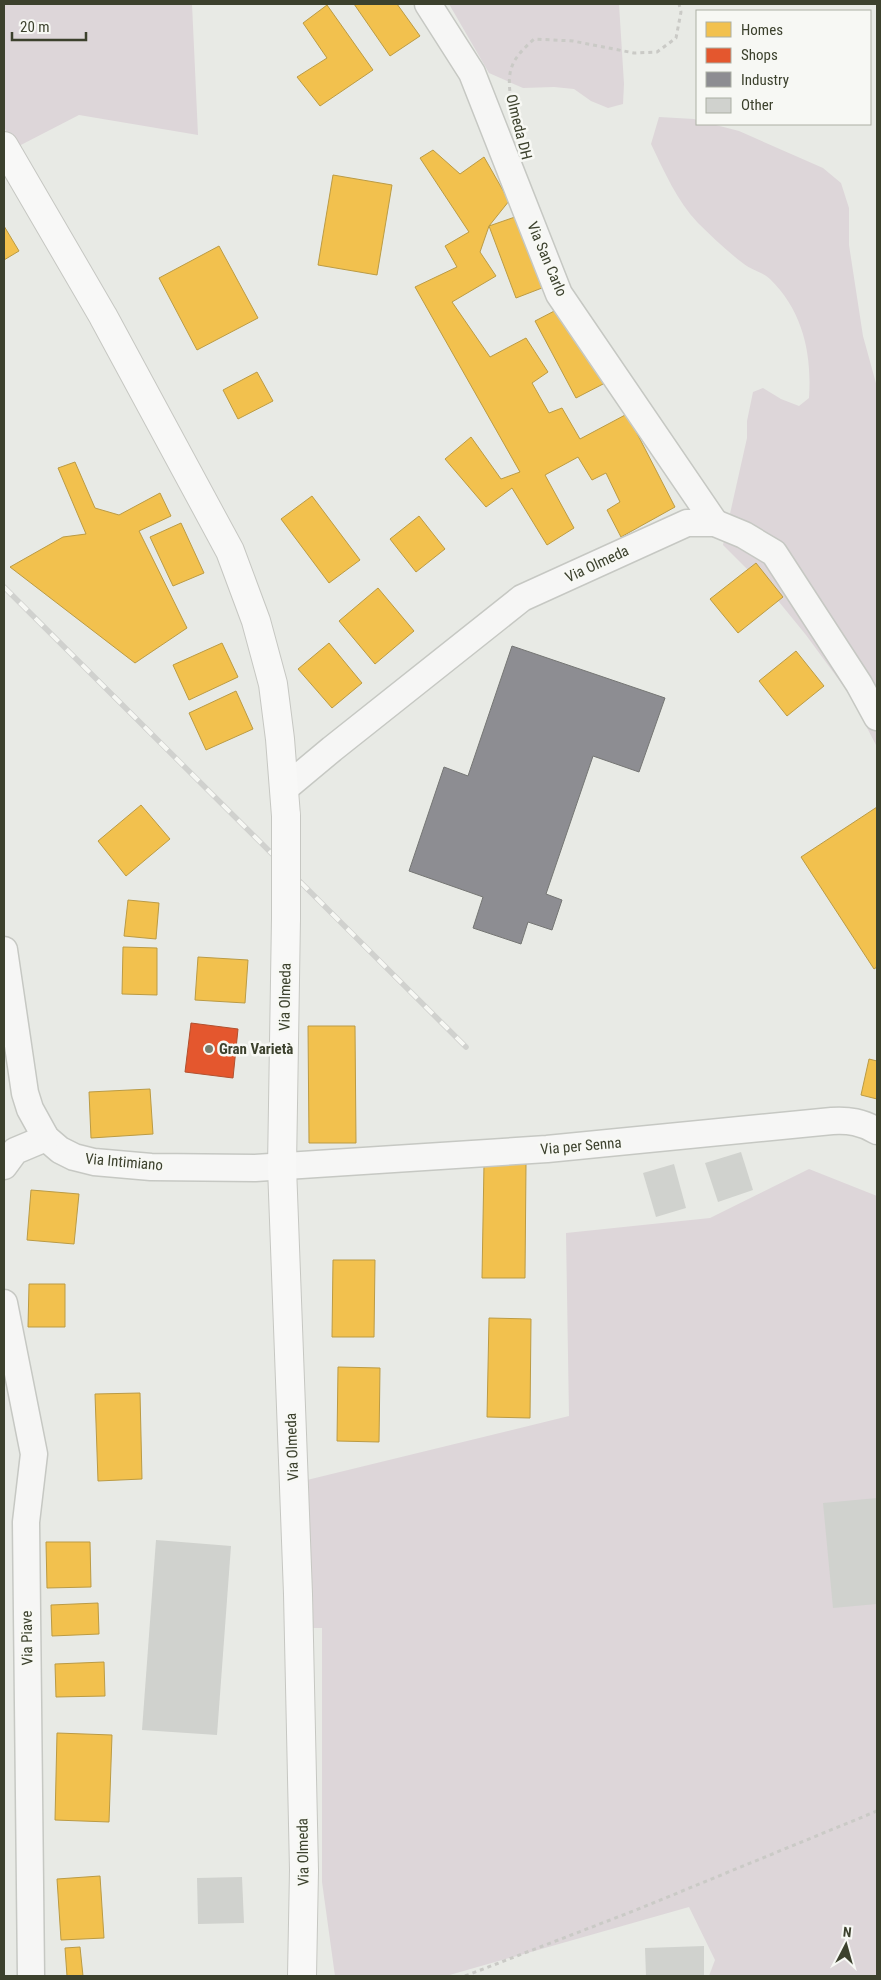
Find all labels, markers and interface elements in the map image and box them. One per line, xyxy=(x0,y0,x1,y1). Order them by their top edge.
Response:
scale bar xyxy=(12,10,86,42)
legend xyxy=(696,10,871,125)
text: 20 m xyxy=(20,18,50,36)
text: Homes xyxy=(741,21,783,39)
text: Shops xyxy=(741,46,778,64)
text: Industry xyxy=(741,71,789,89)
street label: Olmeda DH xyxy=(502,92,536,162)
text: Other xyxy=(741,96,774,114)
street label: Via San Carlo xyxy=(523,219,571,299)
street label: Via Olmeda xyxy=(562,541,632,587)
street label: Via Olmeda xyxy=(275,963,295,1031)
place label: Gran Varietà xyxy=(219,1040,293,1058)
marker: Gran Varietà xyxy=(203,1043,215,1055)
street label: Via per Senna xyxy=(540,1133,622,1159)
street label: Via Intimiano xyxy=(84,1150,164,1174)
street label: Via Olmeda xyxy=(282,1413,302,1481)
street label: Via Piave xyxy=(18,1611,36,1665)
street label: Via Olmeda xyxy=(293,1818,313,1886)
north arrow xyxy=(821,1920,871,1970)
text: N xyxy=(842,1924,852,1940)

